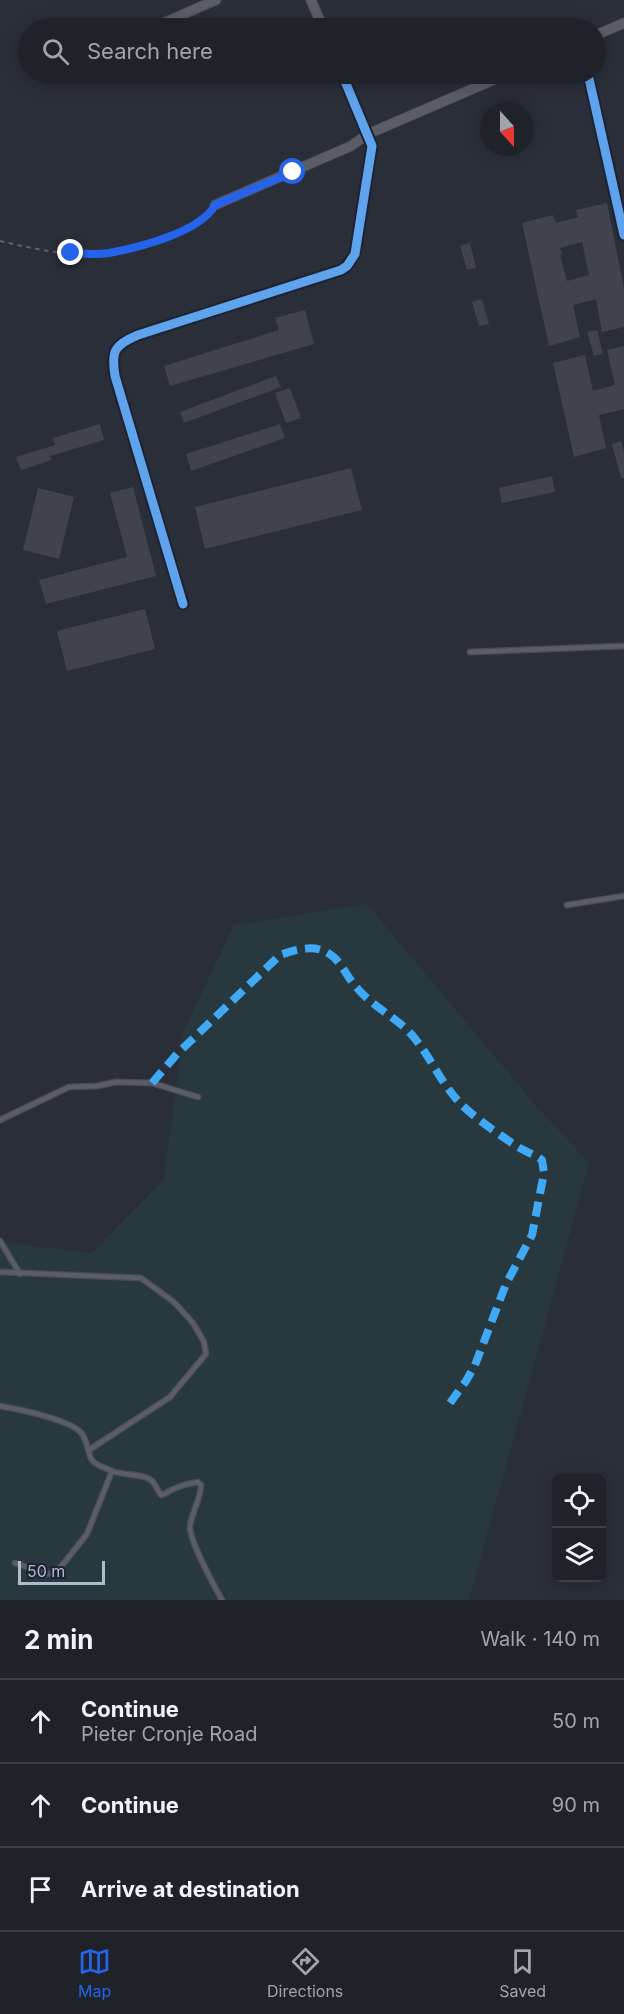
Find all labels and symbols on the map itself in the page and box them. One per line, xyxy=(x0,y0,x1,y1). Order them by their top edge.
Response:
north arrow xyxy=(480,102,534,156)
route start xyxy=(279,158,305,184)
route end xyxy=(57,239,83,265)
scale bar xyxy=(18,1558,105,1586)

